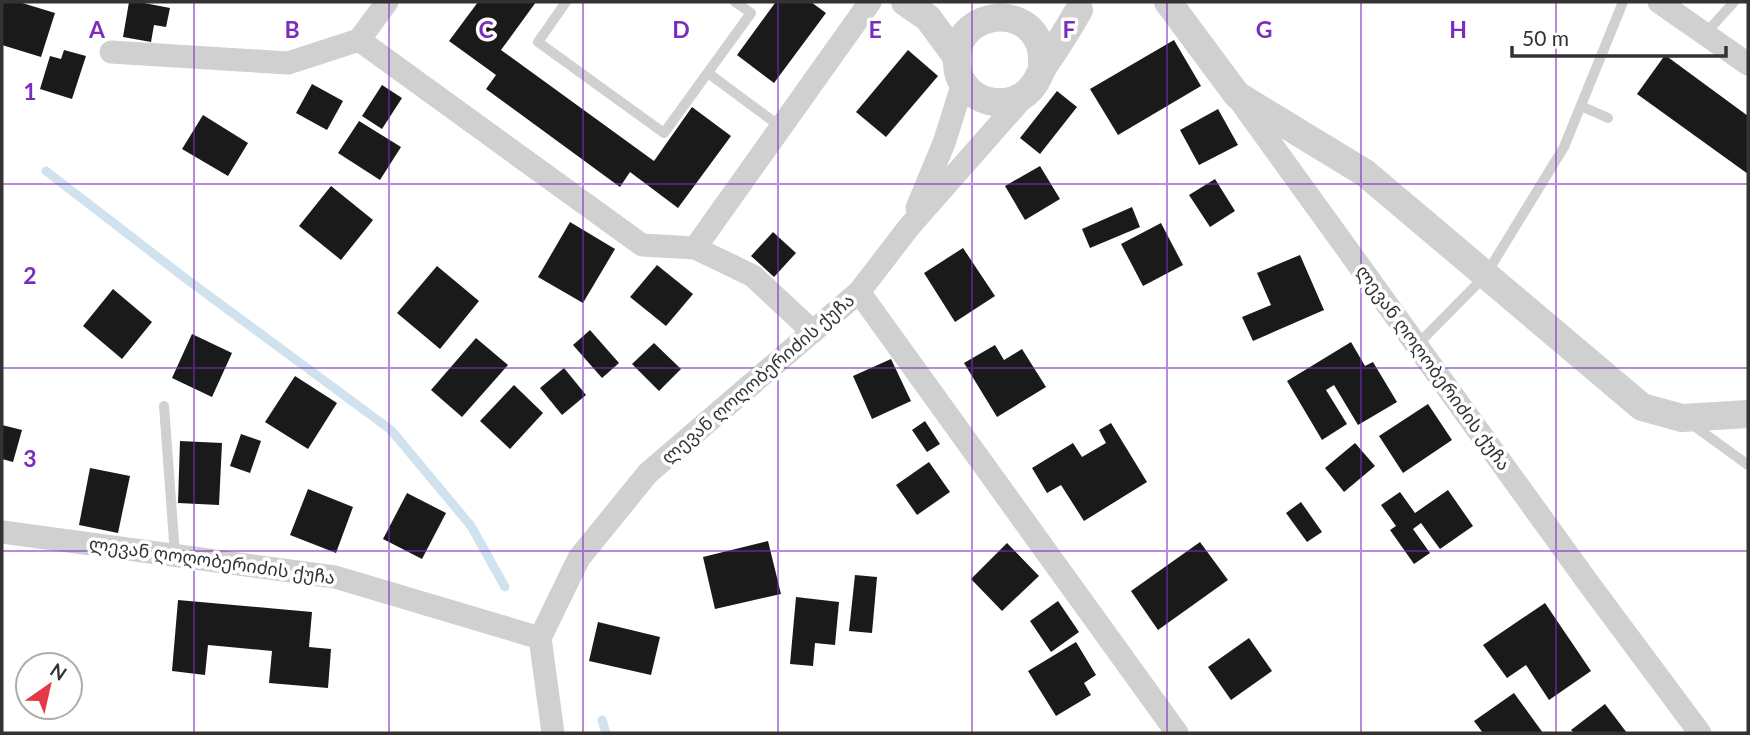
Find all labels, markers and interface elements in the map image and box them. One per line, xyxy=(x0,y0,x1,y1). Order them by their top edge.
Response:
scale bar xyxy=(1512,14,1726,58)
text: A xyxy=(88,15,106,43)
text: B xyxy=(284,15,300,43)
text: C xyxy=(478,15,494,43)
text: D xyxy=(672,15,690,43)
text: E xyxy=(868,15,882,43)
text: F xyxy=(1062,15,1076,43)
text: G xyxy=(1256,15,1272,43)
text: H xyxy=(1449,15,1467,43)
text: 50 m xyxy=(1522,25,1569,50)
text: 1 xyxy=(23,77,37,105)
text: 2 xyxy=(23,261,37,289)
street label: ლევან ღოღობერიძის ქუჩა xyxy=(1351,261,1516,475)
street label: ლევან ღოღობერიძის ქუჩა xyxy=(656,289,859,469)
text: 3 xyxy=(23,444,37,472)
street label: ლევან ღოღობერიძის ქუჩა xyxy=(88,532,337,589)
north arrow xyxy=(14,651,84,721)
text: N xyxy=(46,658,71,685)

